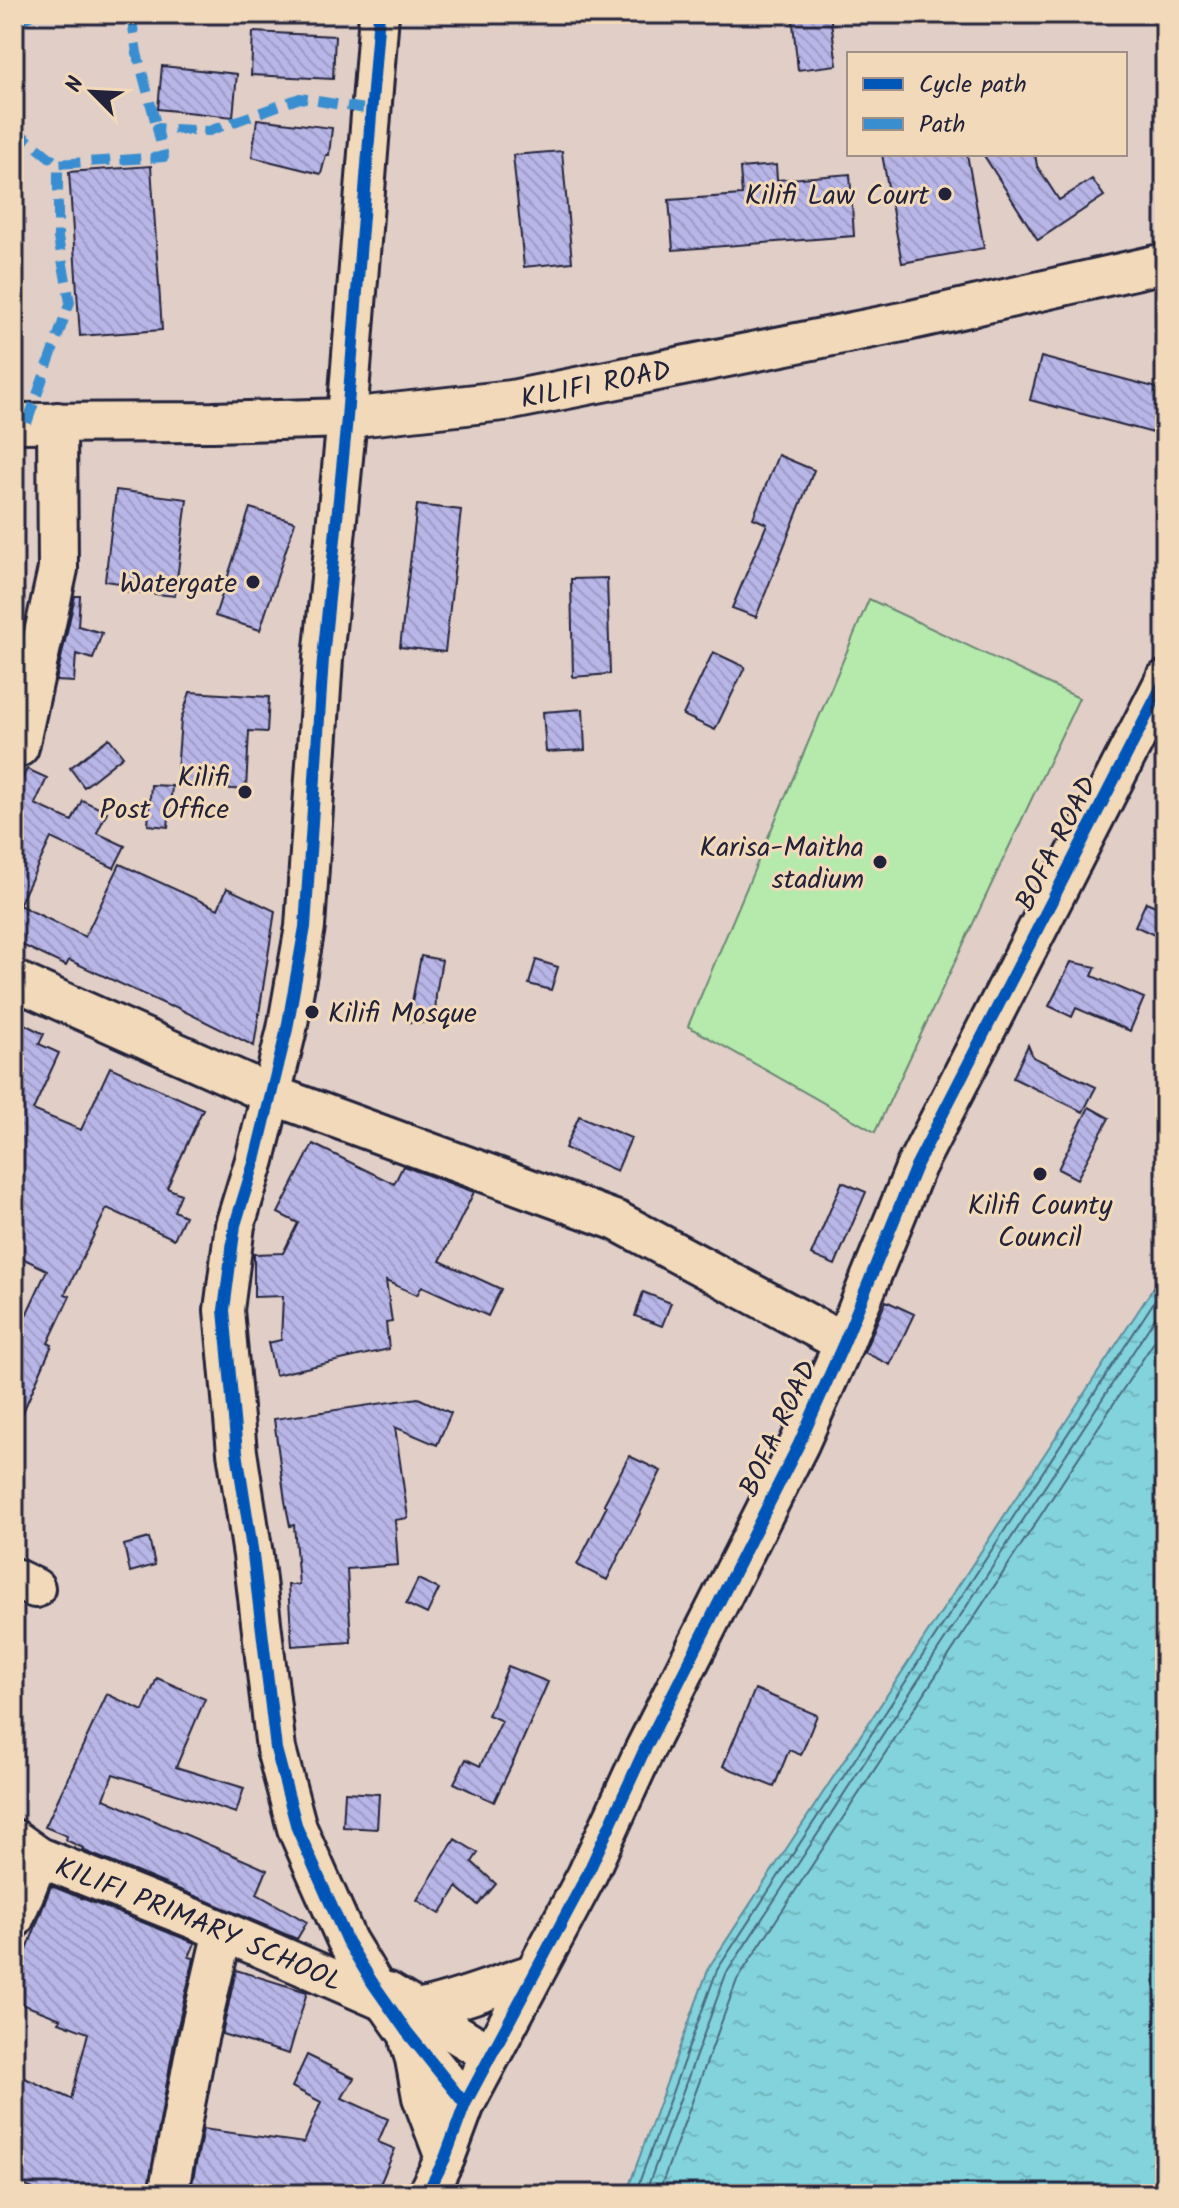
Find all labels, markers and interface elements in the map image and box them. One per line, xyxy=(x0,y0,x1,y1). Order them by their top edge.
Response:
north arrow xyxy=(52,52,132,132)
legend xyxy=(847,52,1127,156)
text: Cycle path xyxy=(919,66,1027,105)
text: N xyxy=(57,71,95,98)
text: Path xyxy=(919,106,965,145)
place label: Kilifi Law Court xyxy=(745,174,930,219)
marker: Kilifi Law Court xyxy=(936,185,954,203)
street label: KILIFI ROAD xyxy=(517,349,675,423)
place label: Watergate xyxy=(119,562,237,607)
marker: Watergate xyxy=(244,573,262,591)
place label: Kilifi Post Office xyxy=(100,756,229,833)
street label: BOFA ROAD xyxy=(1004,769,1111,920)
marker: Kilifi Post Office xyxy=(236,783,254,801)
place label: Karisa-Maitha stadium xyxy=(700,826,864,903)
marker: Karisa-Maitha stadium xyxy=(871,853,889,871)
place label: Kilifi Mosque xyxy=(328,992,477,1037)
marker: Kilifi Mosque xyxy=(303,1003,321,1021)
marker: Kilifi County Council xyxy=(1031,1165,1049,1183)
place label: Kilifi County Council xyxy=(968,1184,1113,1261)
street label: BOFA ROAD xyxy=(728,1353,831,1505)
street label: KILIFI PRIMARY SCHOOL xyxy=(48,1846,349,2005)

